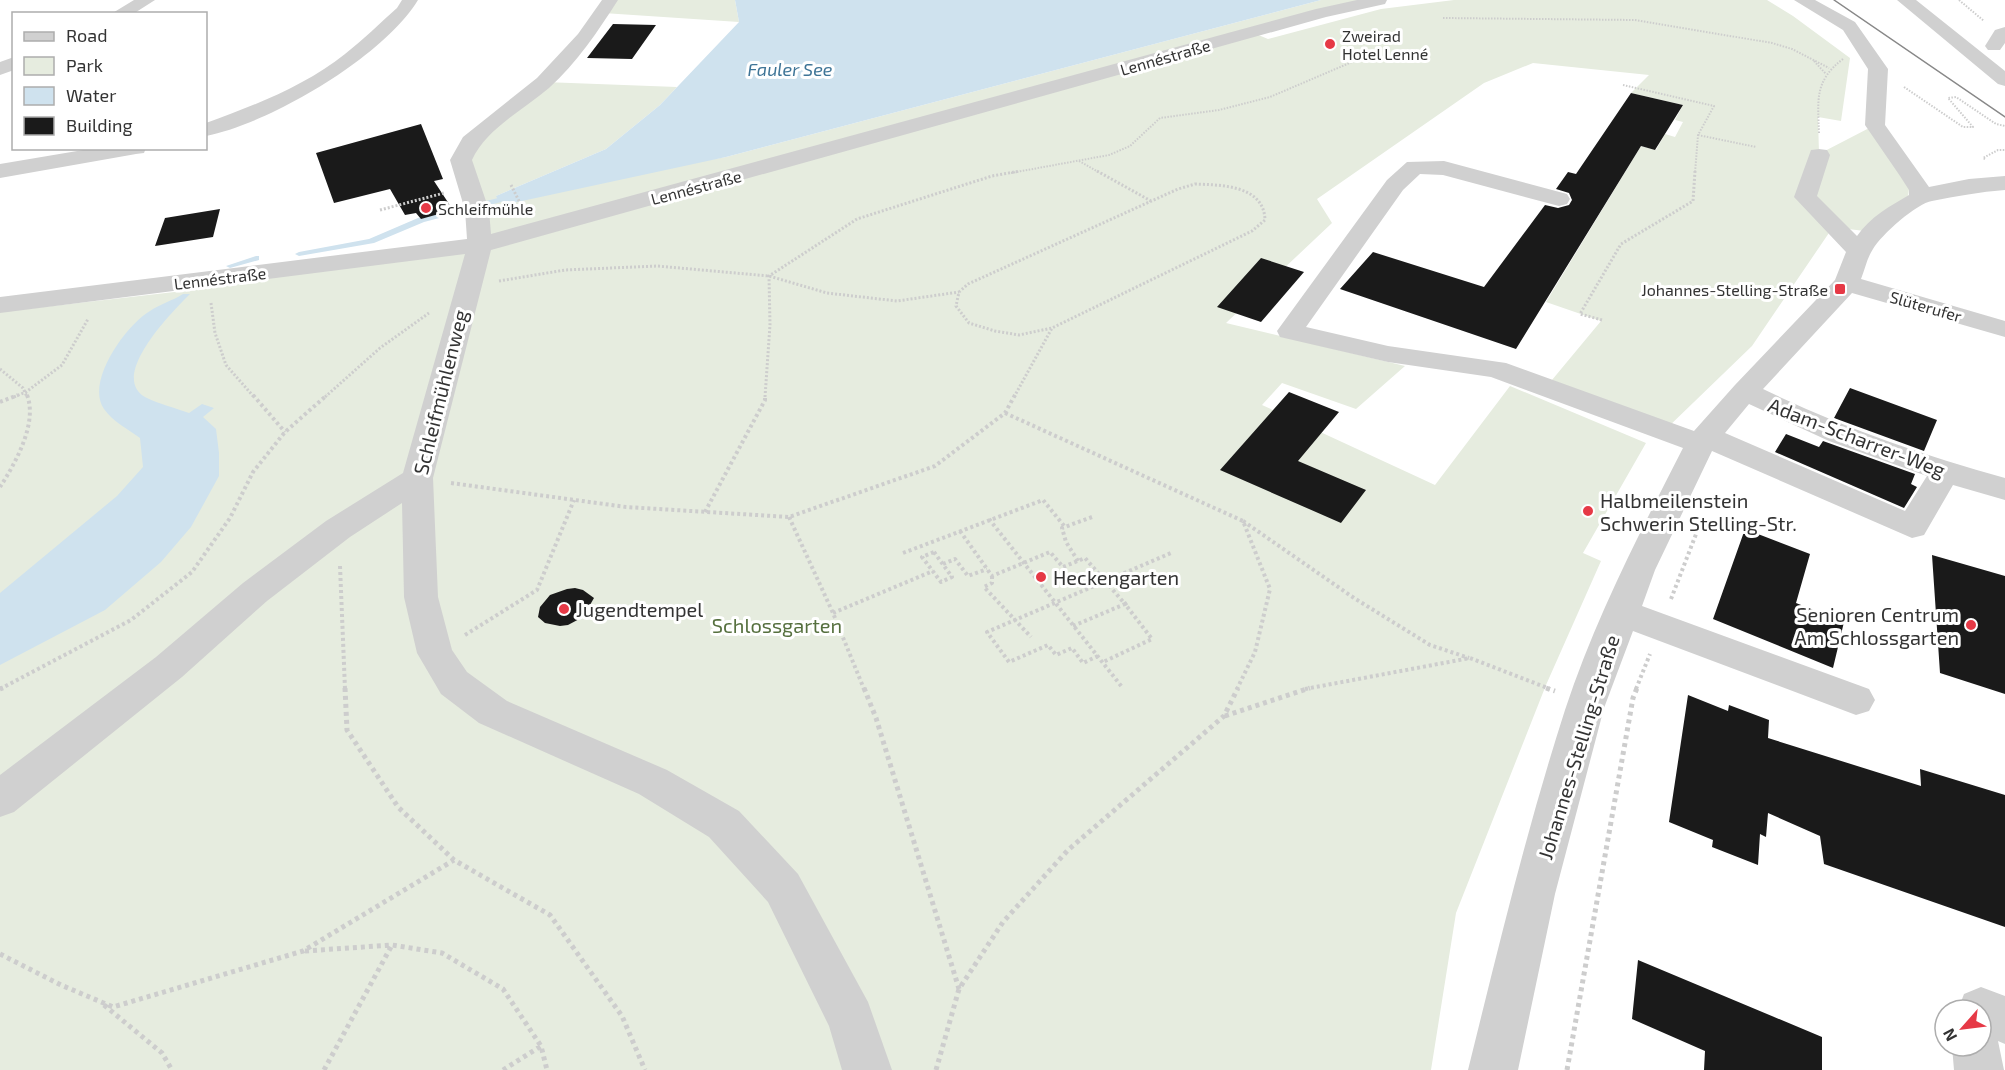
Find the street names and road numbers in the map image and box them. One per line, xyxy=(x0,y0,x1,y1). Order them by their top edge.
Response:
street label: Lennéstraße xyxy=(1118,35,1212,79)
street label: Lennéstraße xyxy=(649,166,743,208)
street label: Lennéstraße xyxy=(173,263,267,293)
street label: Slüterufer xyxy=(1888,287,1965,325)
street label: Schleifmühlenweg xyxy=(408,307,472,477)
street label: Adam-Scharrer-Weg xyxy=(1765,392,1949,482)
street label: Johannes-Stelling-Straße xyxy=(1532,632,1624,862)

